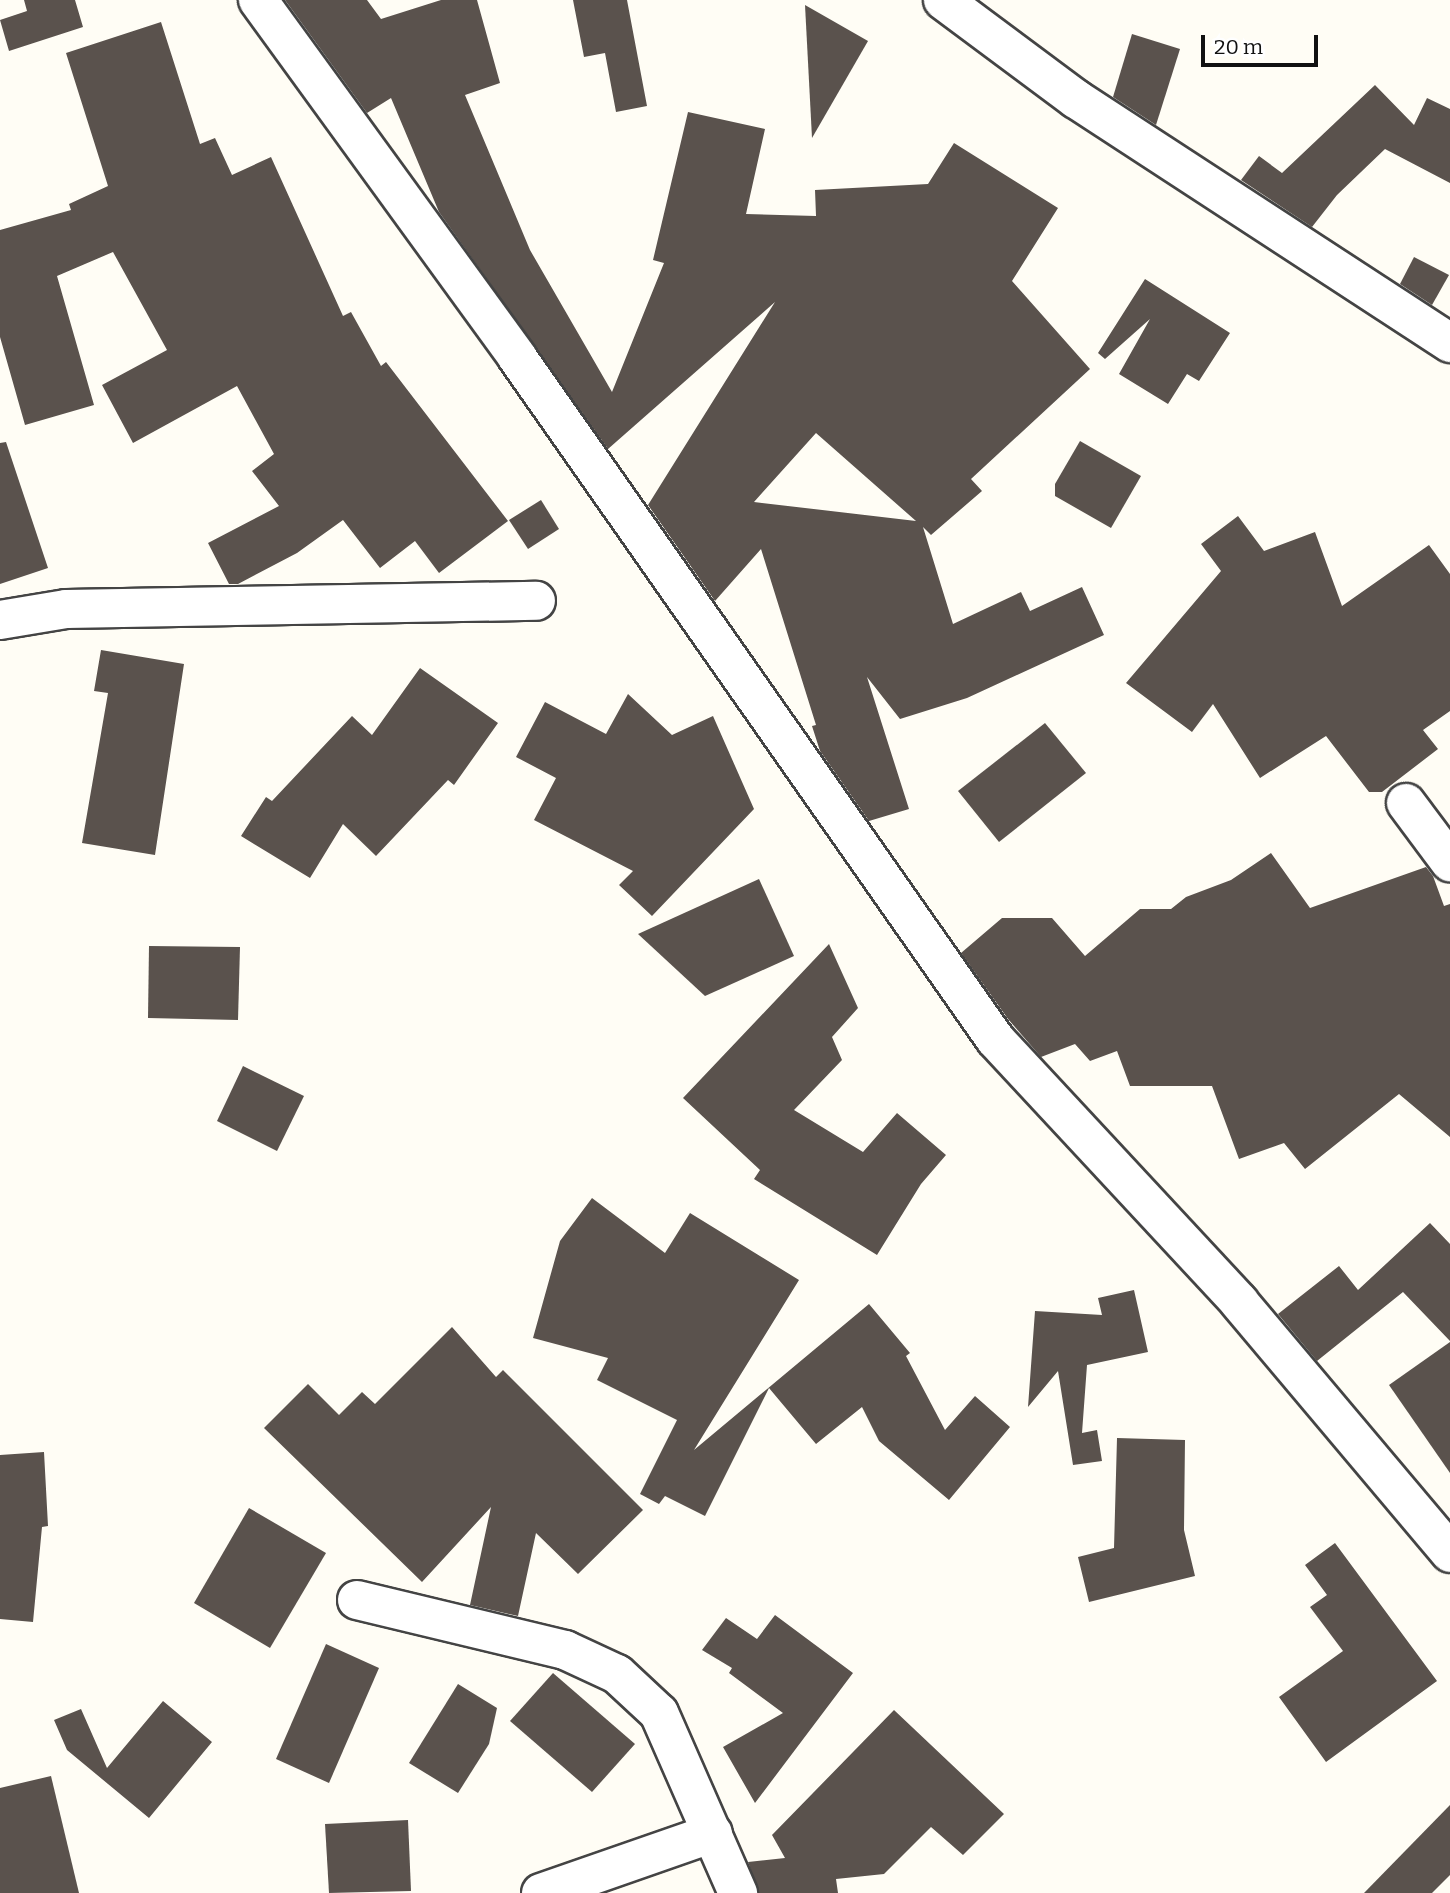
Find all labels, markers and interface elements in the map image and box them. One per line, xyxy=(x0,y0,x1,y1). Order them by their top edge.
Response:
scale bar xyxy=(1205,21,1322,65)
text: 20 m xyxy=(1214,34,1263,60)

